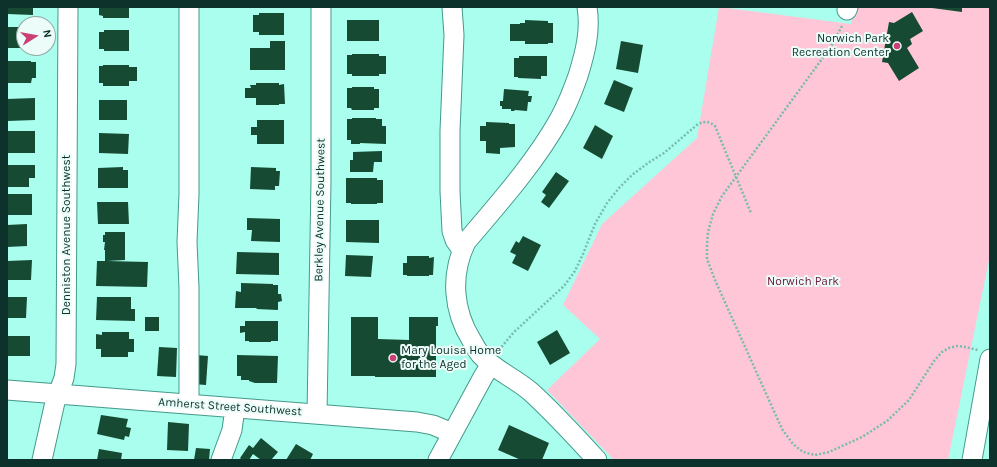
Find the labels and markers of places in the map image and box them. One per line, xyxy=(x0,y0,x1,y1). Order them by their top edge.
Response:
place label: Norwich Park Recreation Center xyxy=(792,32,889,60)
marker: Norwich Park Recreation Center xyxy=(892,41,902,51)
place label: Mary Louisa Home for the Aged xyxy=(401,344,501,372)
marker: Mary Louisa Home for the Aged xyxy=(388,353,398,363)

